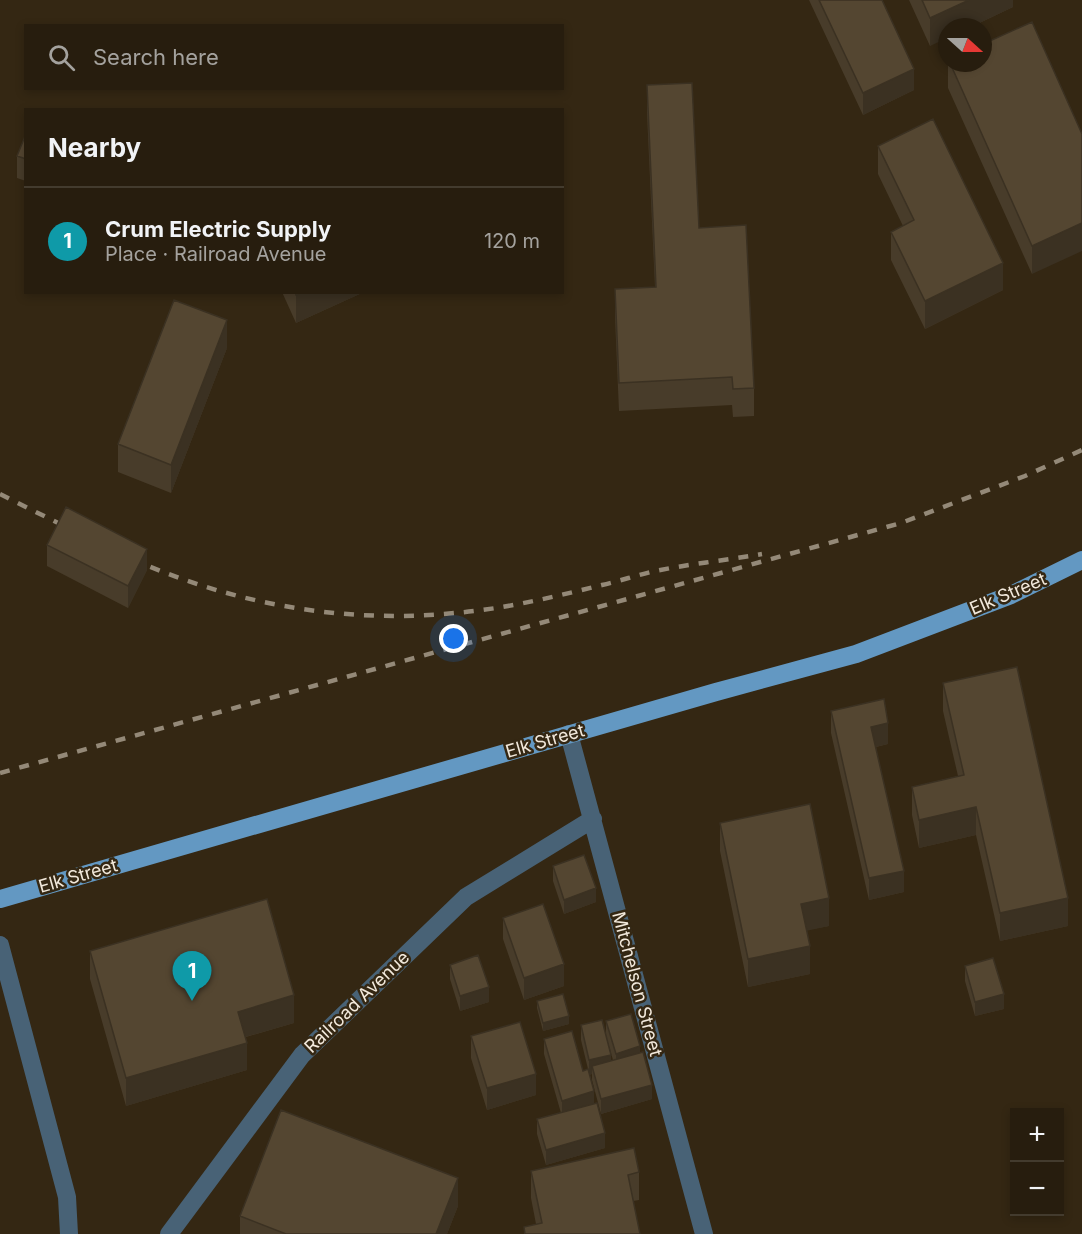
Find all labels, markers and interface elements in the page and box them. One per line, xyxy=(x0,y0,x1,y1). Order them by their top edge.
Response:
north arrow xyxy=(938,18,992,72)
search box xyxy=(24,24,564,90)
icon: search xyxy=(45,41,78,74)
text: Search here xyxy=(93,44,219,70)
text: Nearby xyxy=(48,132,141,163)
text: Crum Electric Supply xyxy=(105,216,331,242)
text: 1 xyxy=(63,229,72,253)
text: 120 m xyxy=(484,229,540,253)
text: Place · Railroad Avenue xyxy=(105,242,326,266)
street label: Elk Street xyxy=(966,568,1049,619)
your location xyxy=(439,624,468,653)
street label: Elk Street xyxy=(503,719,587,762)
street label: Elk Street xyxy=(36,854,120,897)
street label: Mitchelson Street xyxy=(608,909,667,1059)
street label: Railroad Avenue xyxy=(300,946,413,1057)
pin: 1 xyxy=(172,952,212,1001)
map controls xyxy=(1010,1108,1064,1216)
button: + xyxy=(1010,1108,1064,1162)
button: − xyxy=(1010,1162,1064,1216)

